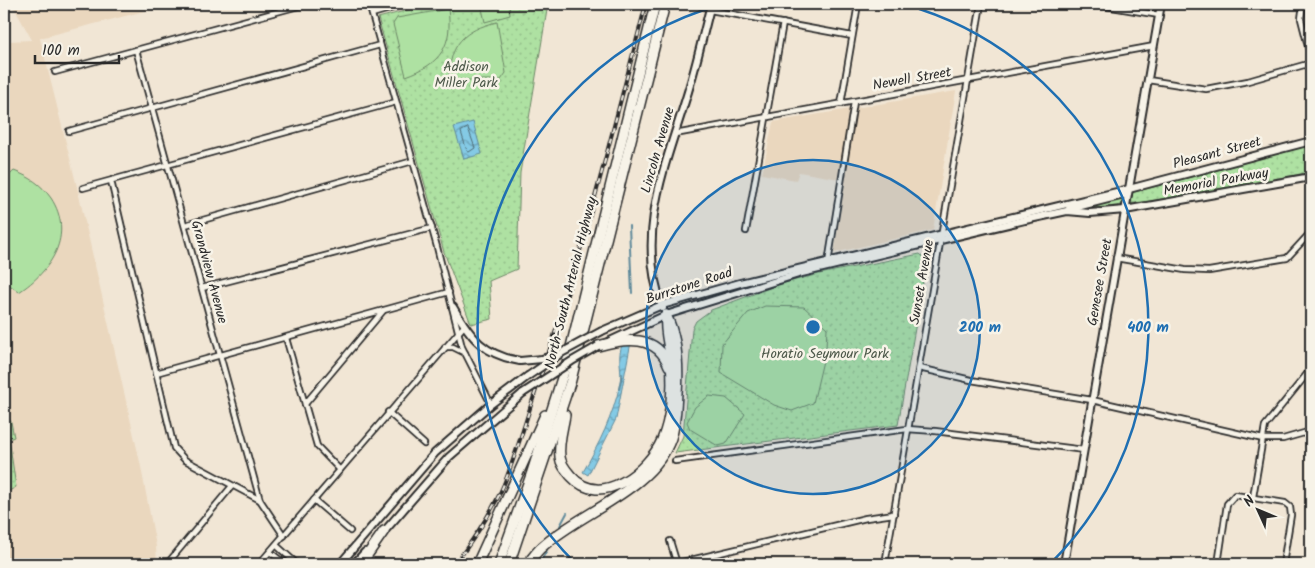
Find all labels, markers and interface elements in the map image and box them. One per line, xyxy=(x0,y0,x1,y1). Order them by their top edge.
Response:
scale bar xyxy=(35,32,119,64)
text: 100 m xyxy=(42,39,80,63)
park label: Addison Miller Park xyxy=(434,56,498,94)
street label: Newell Street xyxy=(871,61,954,97)
street label: Lincoln Avenue xyxy=(635,104,681,196)
street label: Pleasant Street xyxy=(1170,131,1264,175)
street label: Memorial Parkway xyxy=(1162,162,1271,202)
street label: North-South Arterial Highway xyxy=(539,194,603,371)
street label: Grandview Avenue xyxy=(185,218,234,327)
street label: Genesee Street xyxy=(1081,236,1119,327)
street label: Sunset Avenue xyxy=(904,237,940,326)
street label: Burrstone Road xyxy=(643,261,736,310)
text: 200 m xyxy=(959,316,1001,340)
text: 400 m xyxy=(1127,316,1169,340)
centre of rings xyxy=(804,318,822,336)
park label: Horatio Seymour Park xyxy=(761,343,889,365)
north arrow xyxy=(1232,486,1282,536)
text: N xyxy=(1238,491,1260,512)

